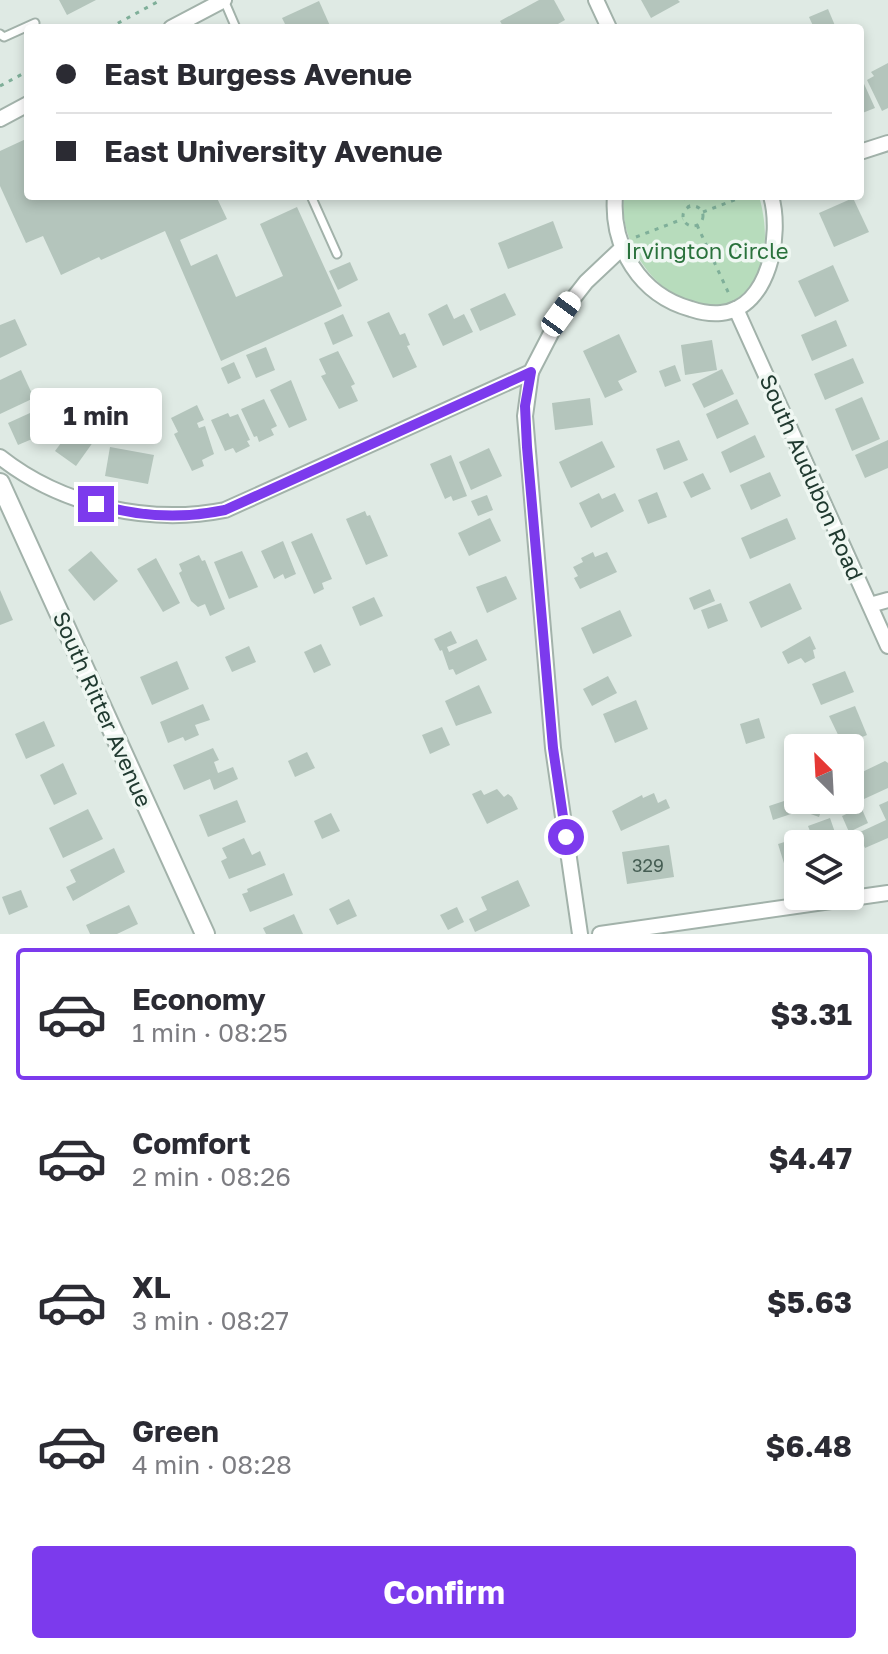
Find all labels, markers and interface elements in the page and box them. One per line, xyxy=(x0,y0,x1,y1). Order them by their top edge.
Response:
text: East Burgess Avenue xyxy=(104,56,412,92)
text: East University Avenue xyxy=(104,133,443,169)
park label: Irvington Circle xyxy=(625,237,789,264)
car xyxy=(537,288,585,340)
street label: South Audubon Road xyxy=(754,370,870,584)
callout: 1 min xyxy=(30,388,162,444)
text: 1 min xyxy=(63,400,129,431)
route end xyxy=(78,486,114,522)
street label: South Ritter Avenue xyxy=(48,607,158,811)
north arrow xyxy=(784,734,864,814)
map controls xyxy=(784,734,864,910)
route start xyxy=(548,819,584,855)
button: layers xyxy=(784,830,864,910)
house number: 329 xyxy=(632,854,664,876)
icon: car xyxy=(36,978,108,1050)
text: Economy xyxy=(132,981,266,1017)
text: $3.31 xyxy=(770,996,852,1032)
text: 1 min · 08:25 xyxy=(132,1017,288,1048)
icon: car xyxy=(36,1122,108,1194)
text: Comfort xyxy=(132,1125,251,1161)
text: $4.47 xyxy=(768,1140,852,1176)
text: 2 min · 08:26 xyxy=(132,1161,291,1192)
icon: car xyxy=(36,1266,108,1338)
text: XL xyxy=(132,1269,171,1305)
text: $5.63 xyxy=(767,1284,852,1320)
text: 3 min · 08:27 xyxy=(132,1305,289,1336)
icon: car xyxy=(36,1410,108,1482)
text: Green xyxy=(132,1413,219,1449)
text: $6.48 xyxy=(765,1428,852,1464)
text: 4 min · 08:28 xyxy=(132,1449,292,1480)
button: Confirm xyxy=(32,1546,856,1638)

